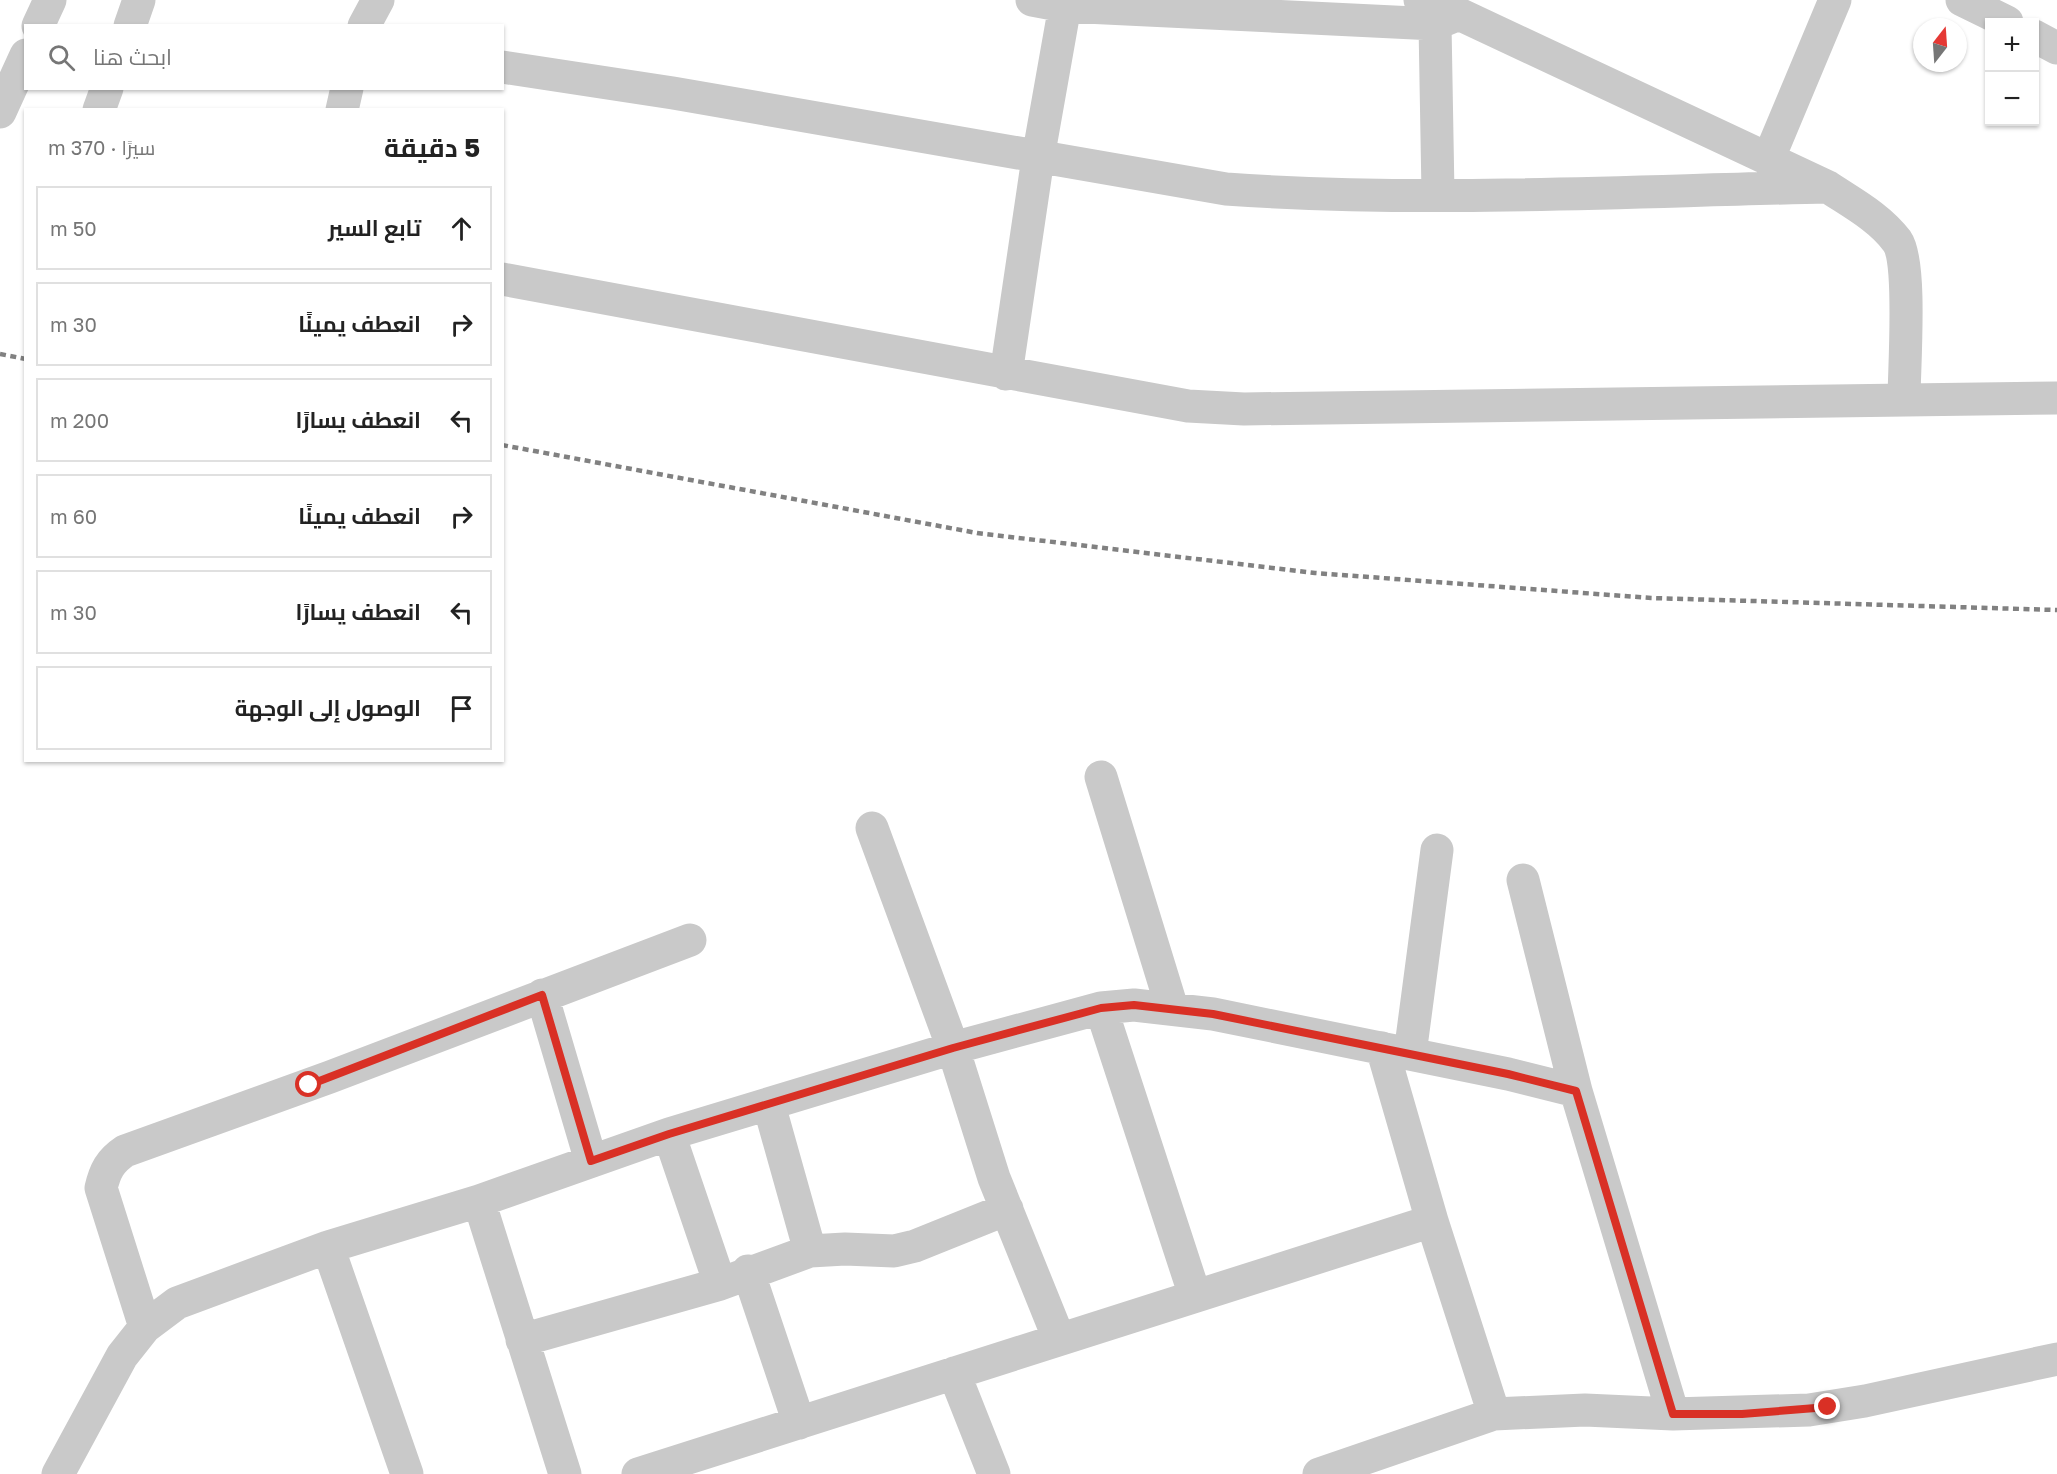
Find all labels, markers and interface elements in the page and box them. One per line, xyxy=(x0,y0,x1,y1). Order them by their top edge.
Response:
north arrow xyxy=(1913,18,1967,72)
map controls xyxy=(1985,18,2039,126)
button: + xyxy=(1985,18,2039,72)
search box xyxy=(24,24,504,90)
icon: search xyxy=(45,41,78,74)
text: ابحث هنا xyxy=(93,43,172,70)
button: − xyxy=(1985,72,2039,126)
text: 5 دقيقة xyxy=(384,132,480,163)
text: سيرًا · 370 m xyxy=(48,135,155,159)
icon: ahead xyxy=(445,212,478,245)
text: تابع السير xyxy=(328,214,421,241)
text: 50 m xyxy=(50,216,97,240)
icon: right xyxy=(445,308,478,341)
text: انعطف يمينًا xyxy=(298,310,421,337)
text: 30 m xyxy=(50,312,97,336)
icon: left xyxy=(445,404,478,437)
text: انعطف يسارًا xyxy=(296,406,421,433)
text: 200 m xyxy=(50,408,109,432)
icon: right xyxy=(445,500,478,533)
text: انعطف يمينًا xyxy=(298,502,421,529)
text: 60 m xyxy=(50,504,97,528)
icon: left xyxy=(445,596,478,629)
text: انعطف يسارًا xyxy=(296,598,421,625)
text: 30 m xyxy=(50,600,97,624)
icon: arrive xyxy=(445,692,478,725)
text: الوصول إلى الوجهة xyxy=(235,694,421,721)
route start xyxy=(295,1071,321,1097)
route end xyxy=(1814,1393,1840,1419)

